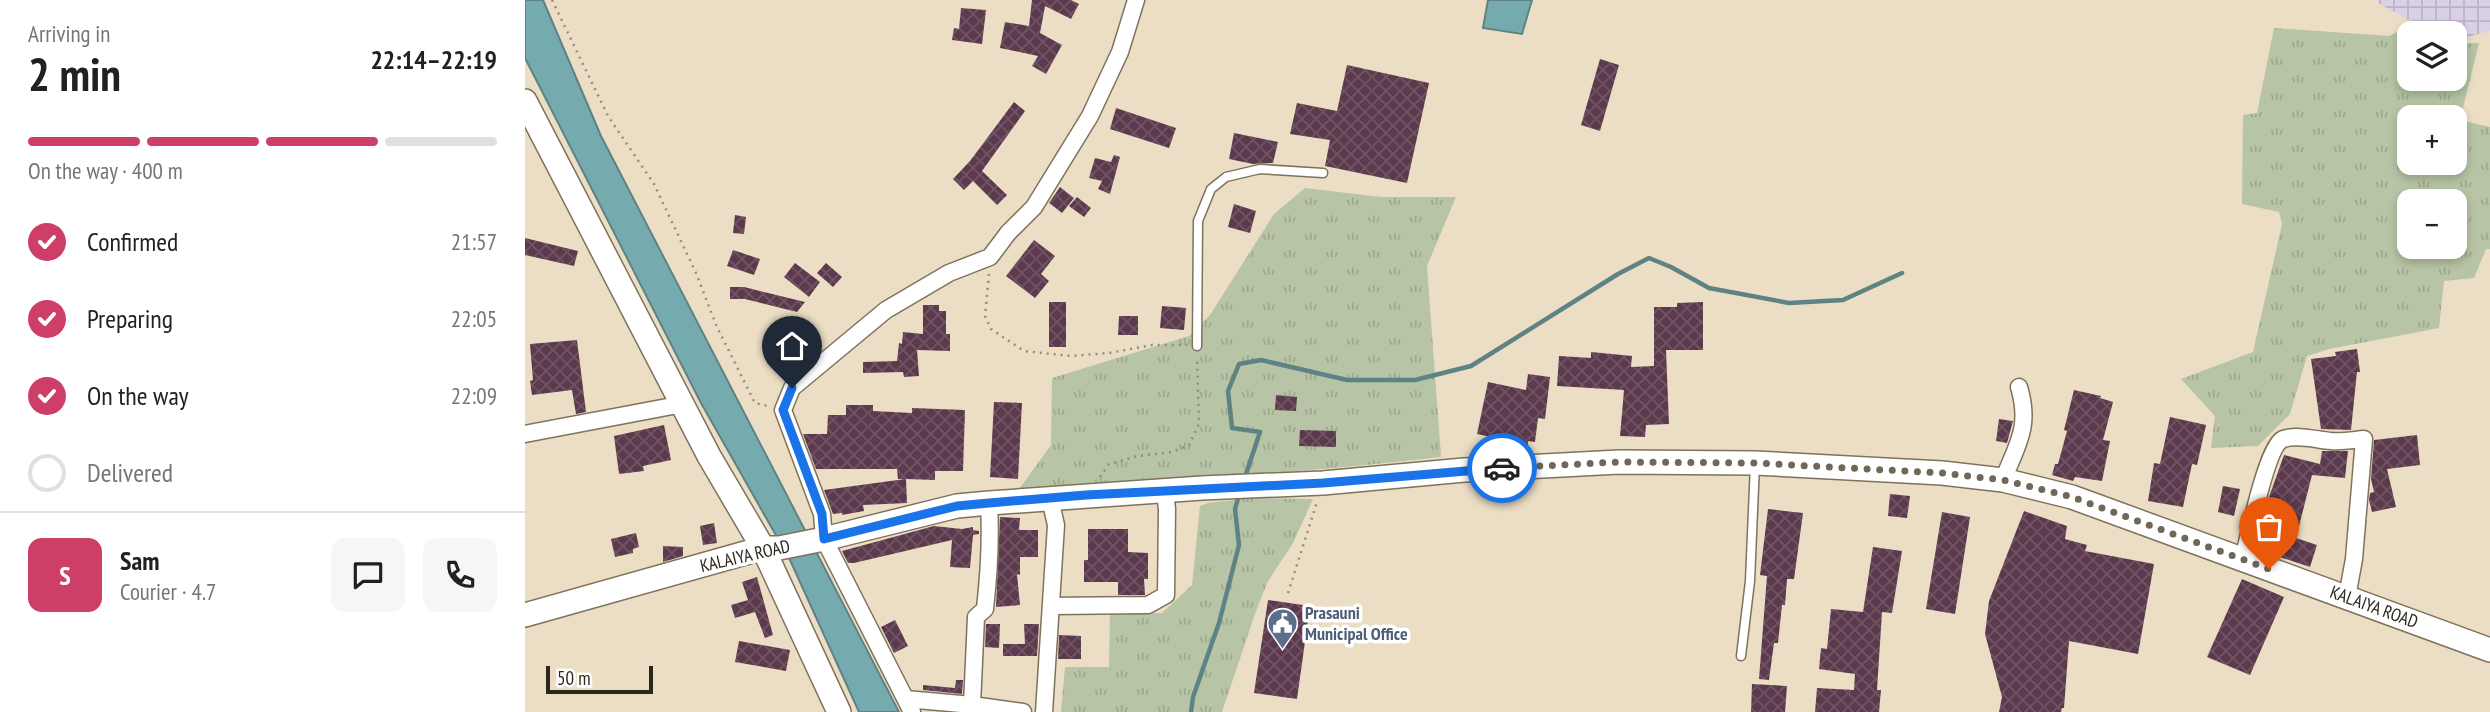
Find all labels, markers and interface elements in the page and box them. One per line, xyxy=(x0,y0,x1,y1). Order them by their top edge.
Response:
text: Arriving in xyxy=(28,19,110,48)
map controls xyxy=(2397,21,2467,259)
button: layers xyxy=(2397,21,2467,91)
text: 22:14–22:19 xyxy=(370,43,497,76)
text: 2 min xyxy=(28,44,121,104)
button: + xyxy=(2397,105,2467,175)
text: On the way · 400 m xyxy=(28,156,183,185)
button: − xyxy=(2397,189,2467,259)
icon: check xyxy=(28,223,66,261)
text: Confirmed xyxy=(87,225,178,258)
text: 21:57 xyxy=(451,227,497,256)
icon: check xyxy=(28,300,66,338)
text: Preparing xyxy=(87,302,173,335)
text: 22:05 xyxy=(451,304,497,333)
pin xyxy=(762,316,822,388)
icon: home xyxy=(773,327,811,365)
icon: check xyxy=(28,377,66,415)
text: On the way xyxy=(87,379,189,412)
text: 22:09 xyxy=(451,381,497,410)
courier xyxy=(1467,433,1537,503)
icon: car xyxy=(1483,449,1521,487)
text: Delivered xyxy=(87,456,173,489)
pin xyxy=(2239,497,2299,569)
icon: bag xyxy=(2250,508,2288,546)
street label: KALAIYA ROAD xyxy=(698,534,792,577)
button: chat xyxy=(331,538,405,612)
button: phone xyxy=(423,538,497,612)
text: Sam xyxy=(120,544,159,577)
text: S xyxy=(59,559,71,592)
text: Courier · 4.7 xyxy=(120,577,216,606)
street label: KALAIYA ROAD xyxy=(2327,580,2421,633)
place label: Prasauni Municipal Office xyxy=(1305,601,1408,645)
public building icon: Prasauni Municipal Office xyxy=(1265,606,1299,650)
scale bar xyxy=(546,663,653,695)
text: 50 m xyxy=(557,666,591,690)

